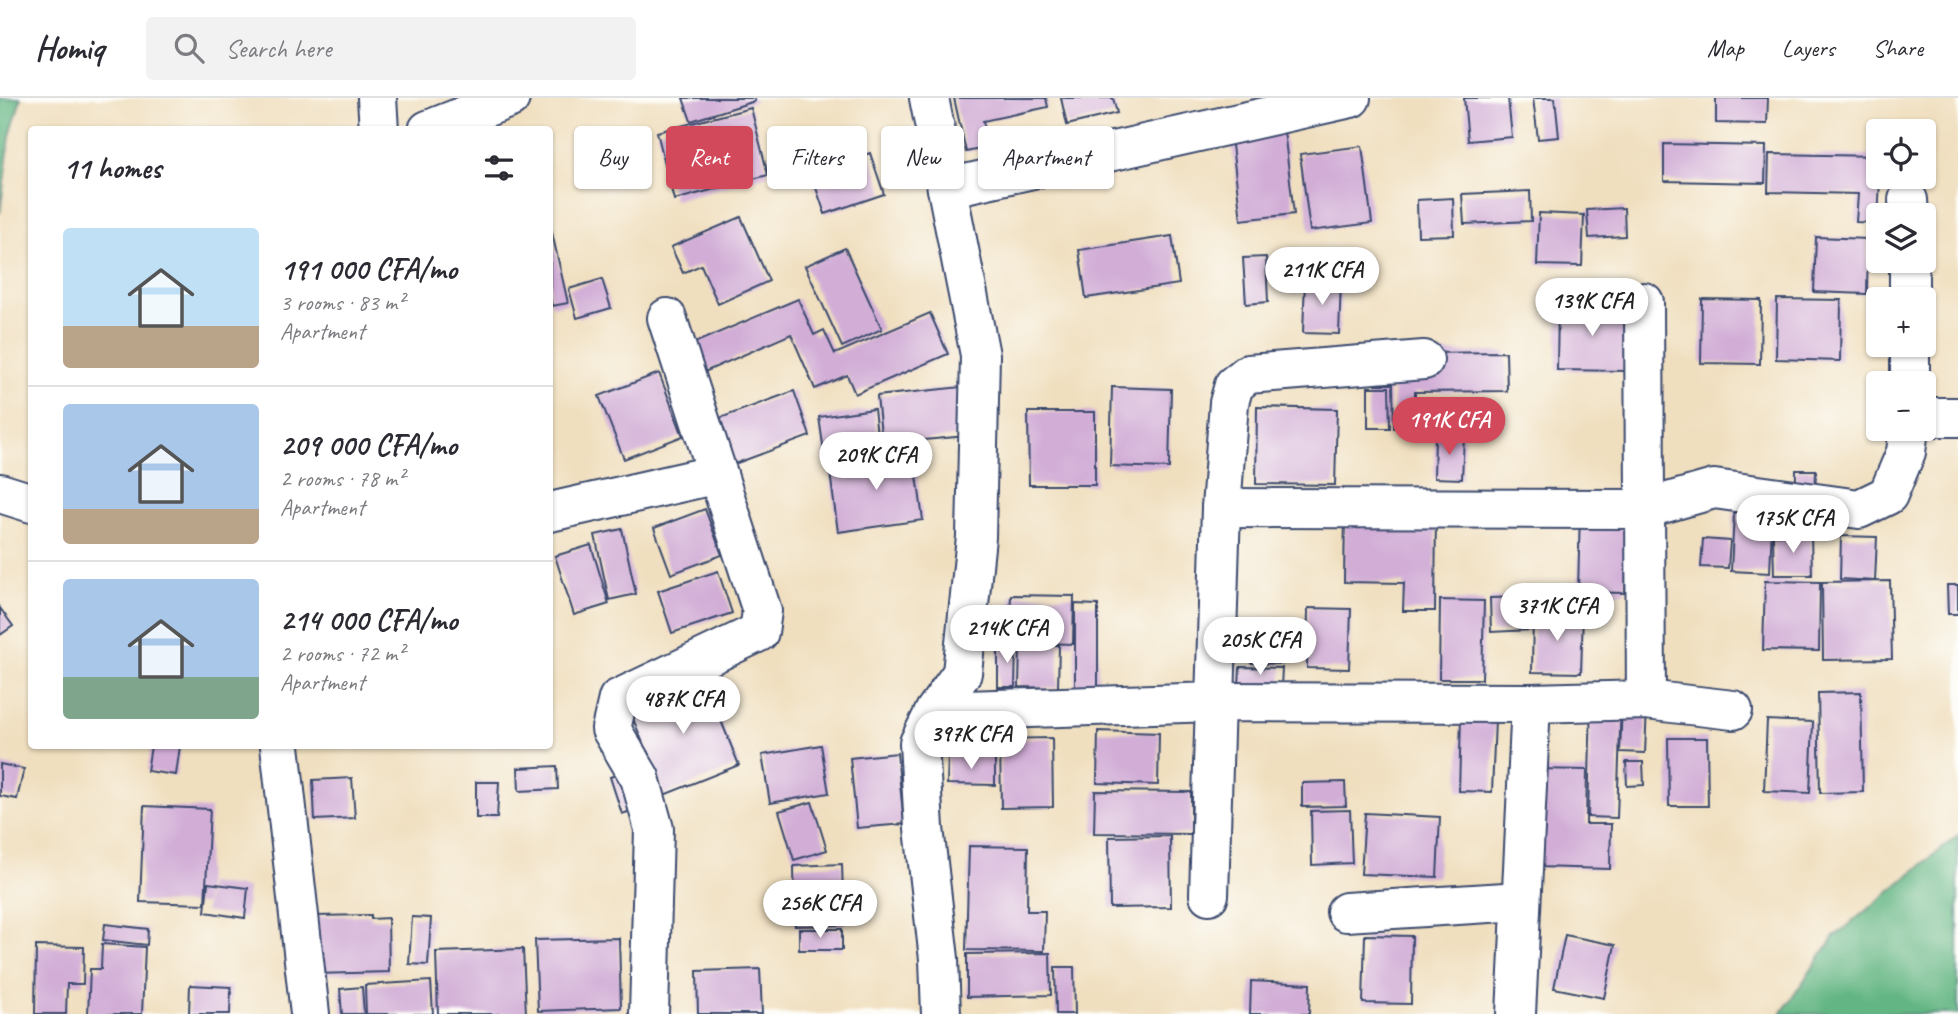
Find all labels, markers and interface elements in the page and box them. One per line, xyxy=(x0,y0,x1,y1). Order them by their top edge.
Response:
search box xyxy=(146,17,636,80)
text: Homiq xyxy=(35,27,104,69)
icon: search xyxy=(170,29,208,67)
text: Search here xyxy=(226,32,331,65)
text: Map xyxy=(1707,33,1744,63)
text: Layers xyxy=(1782,33,1835,63)
text: Share xyxy=(1873,33,1923,63)
map controls xyxy=(1866,119,1936,441)
button: locate xyxy=(1866,119,1936,189)
chip: Buy xyxy=(574,126,652,189)
chip: Rent xyxy=(666,126,753,189)
chip: Filters xyxy=(767,126,867,189)
chip: New xyxy=(881,126,964,189)
chip: Apartment xyxy=(978,126,1114,189)
text: 11 homes xyxy=(63,149,161,187)
icon: filters xyxy=(480,149,518,187)
button: layers xyxy=(1866,203,1936,273)
pin: 211K CFA xyxy=(1250,248,1394,307)
text: 191 000 CFA/mo xyxy=(280,250,457,288)
text: 211K CFA xyxy=(1281,255,1363,284)
icon: home xyxy=(119,256,203,340)
pin: 139K CFA xyxy=(1520,278,1664,338)
text: 139K CFA xyxy=(1551,286,1633,315)
button: + xyxy=(1866,287,1936,357)
text: 3 rooms · 83 m² xyxy=(280,288,404,317)
text: Apartment xyxy=(280,317,365,346)
button: − xyxy=(1866,371,1936,441)
pin: 191K CFA xyxy=(1377,398,1521,457)
text: 191K CFA xyxy=(1408,405,1490,434)
text: 209 000 CFA/mo xyxy=(280,426,457,464)
icon: home xyxy=(119,432,203,516)
pin: 209K CFA xyxy=(804,432,948,492)
text: 209K CFA xyxy=(835,440,917,469)
text: 2 rooms · 78 m² xyxy=(280,464,404,493)
text: Apartment xyxy=(280,493,365,522)
pin: 175K CFA xyxy=(1721,496,1865,555)
text: 175K CFA xyxy=(1752,503,1834,532)
pin: 371K CFA xyxy=(1485,584,1629,643)
text: 371K CFA xyxy=(1516,591,1598,620)
text: 214 000 CFA/mo xyxy=(280,601,457,639)
pin: 214K CFA xyxy=(935,606,1079,665)
icon: home xyxy=(119,607,203,691)
text: 214K CFA xyxy=(966,613,1048,642)
pin: 205K CFA xyxy=(1188,618,1332,677)
text: 205K CFA xyxy=(1219,625,1301,654)
text: 2 rooms · 72 m² xyxy=(280,639,404,668)
text: Apartment xyxy=(280,668,365,697)
pin: 487K CFA xyxy=(611,676,755,736)
text: 487K CFA xyxy=(642,684,724,713)
pin: 397K CFA xyxy=(899,712,1043,771)
text: 397K CFA xyxy=(930,719,1012,748)
pin: 256K CFA xyxy=(748,880,892,940)
text: 256K CFA xyxy=(779,888,861,917)

